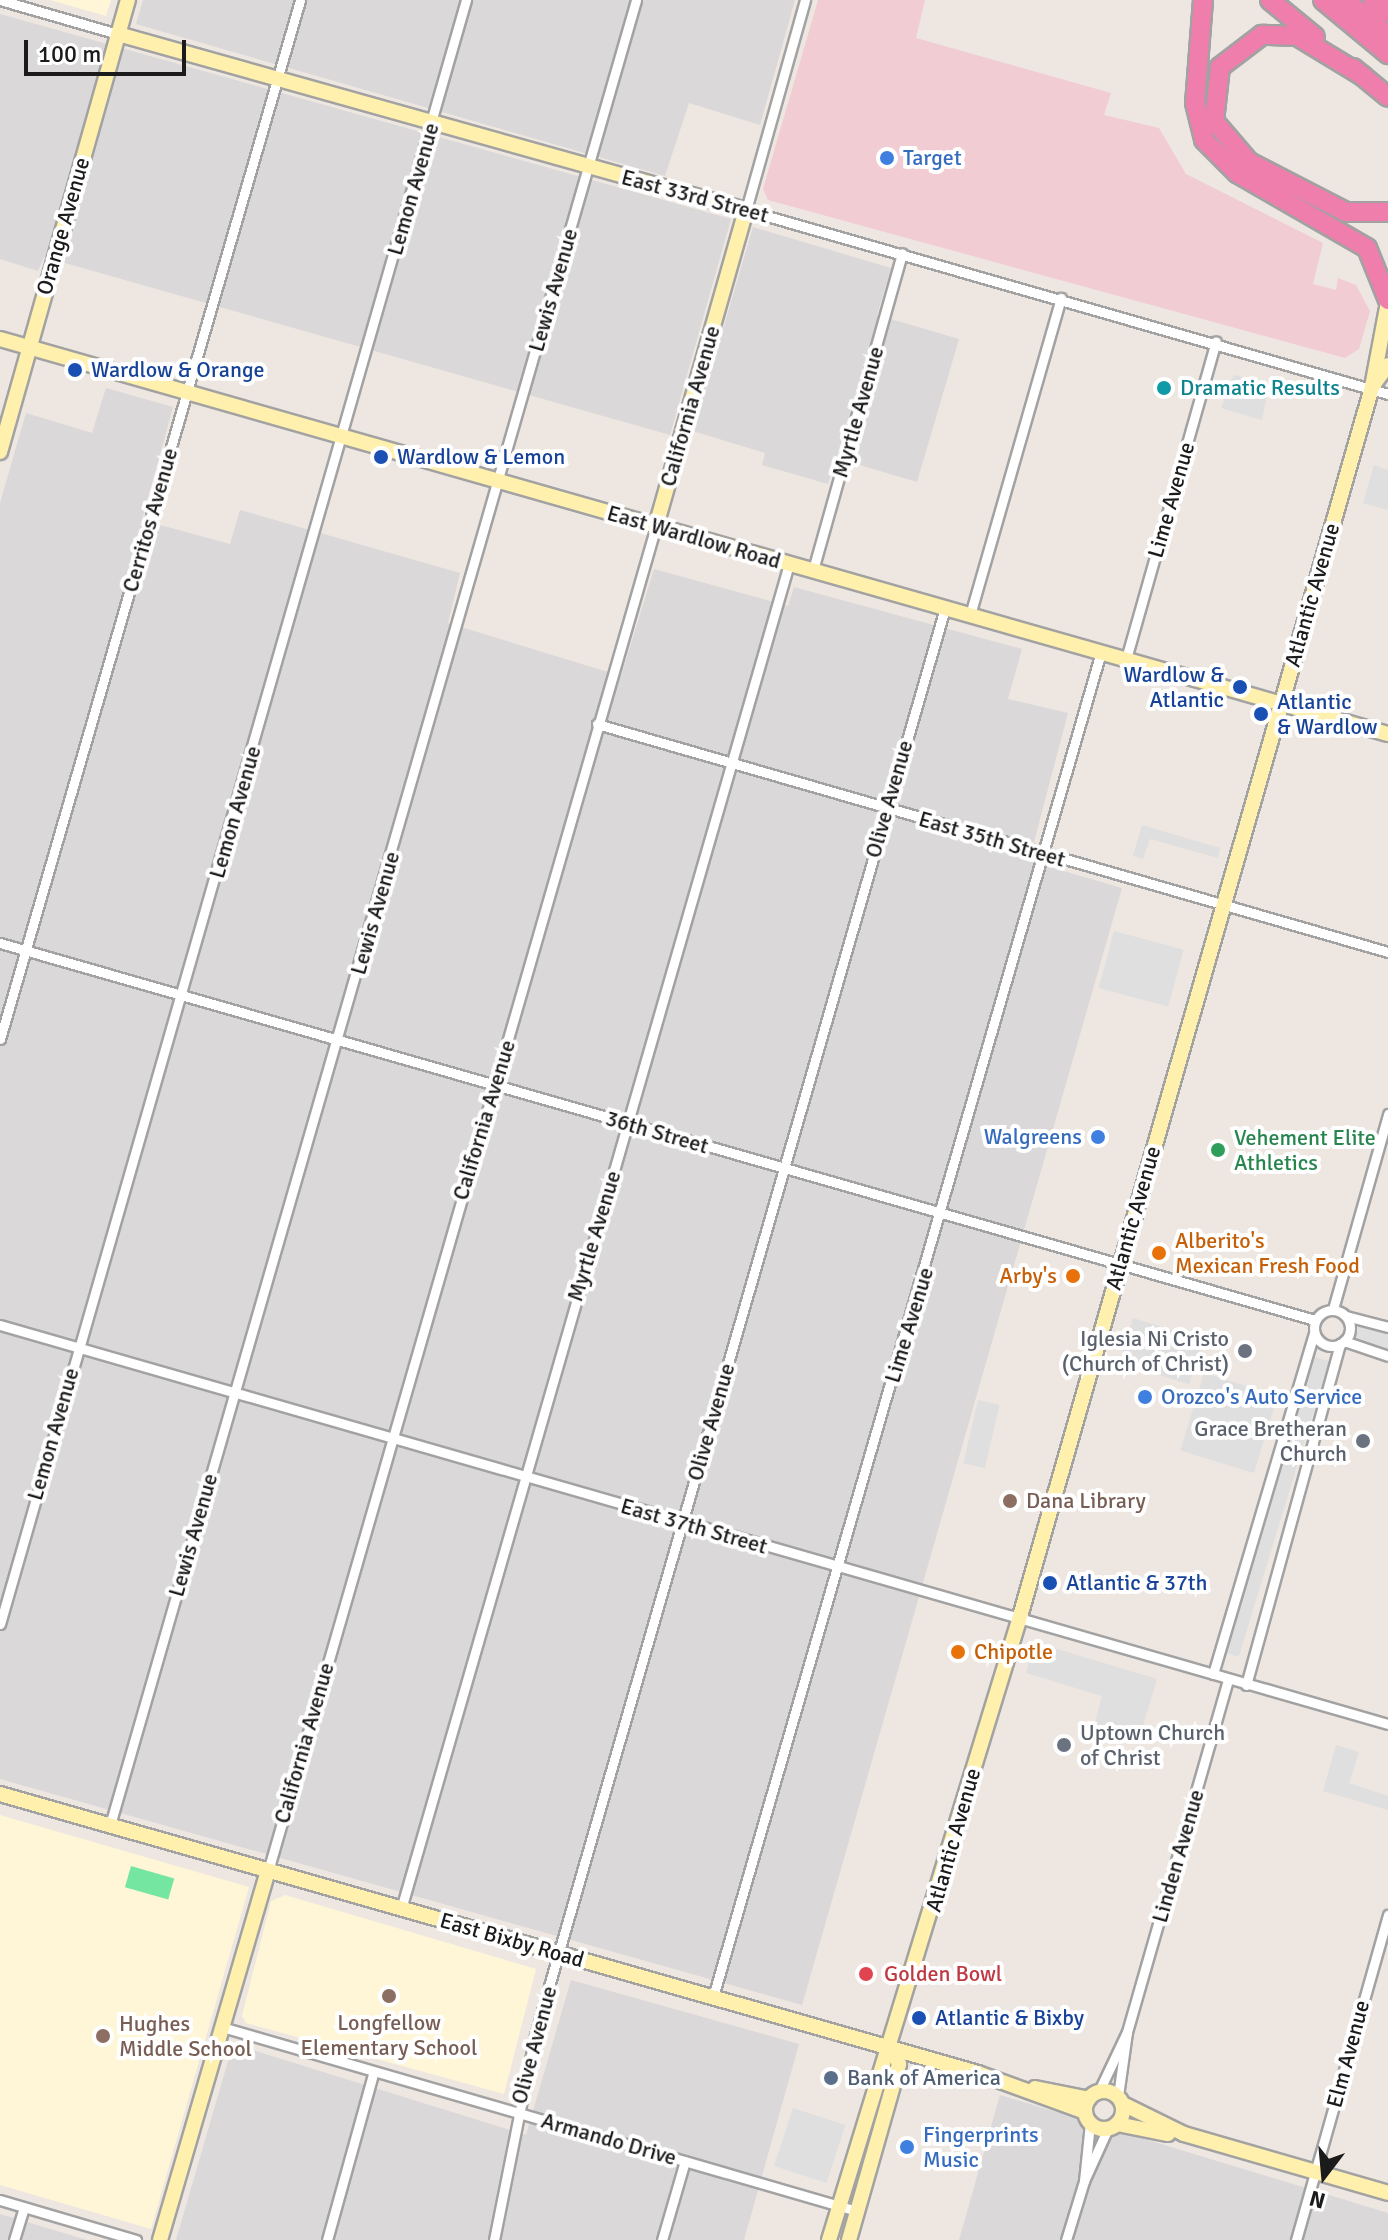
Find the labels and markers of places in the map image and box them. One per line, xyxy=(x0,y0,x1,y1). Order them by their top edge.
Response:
place label: Target xyxy=(903,145,962,171)
marker: Target xyxy=(878,149,896,167)
place label: Wardlow & Orange xyxy=(91,357,265,383)
marker: Wardlow & Orange xyxy=(66,361,84,379)
place label: Dramatic Results xyxy=(1180,375,1340,401)
marker: Dramatic Results xyxy=(1155,379,1173,397)
place label: Wardlow & Lemon xyxy=(397,444,565,470)
marker: Wardlow & Lemon xyxy=(372,448,390,466)
place label: Wardlow & Atlantic xyxy=(1124,661,1224,712)
marker: Wardlow & Atlantic xyxy=(1231,678,1249,696)
place label: Atlantic & Wardlow xyxy=(1277,688,1377,740)
marker: Atlantic & Wardlow xyxy=(1252,705,1270,723)
place label: Walgreens xyxy=(984,1124,1082,1150)
place label: Vehement Elite Athletics xyxy=(1234,1124,1376,1176)
marker: Walgreens xyxy=(1089,1128,1107,1146)
marker: Vehement Elite Athletics xyxy=(1209,1141,1227,1159)
place label: Alberito's Mexican Fresh Food xyxy=(1175,1227,1360,1278)
marker: Alberito's Mexican Fresh Food xyxy=(1150,1244,1168,1262)
place label: Arby's xyxy=(999,1263,1057,1289)
marker: Arby's xyxy=(1064,1267,1082,1285)
place label: Iglesia Ni Cristo (Church of Christ) xyxy=(1062,1325,1229,1376)
marker: Iglesia Ni Cristo (Church of Christ) xyxy=(1236,1342,1254,1360)
place label: Orozco's Auto Service xyxy=(1161,1384,1362,1410)
marker: Orozco's Auto Service xyxy=(1136,1388,1154,1406)
place label: Grace Bretheran Church xyxy=(1194,1415,1347,1466)
marker: Grace Bretheran Church xyxy=(1354,1432,1372,1450)
place label: Dana Library xyxy=(1026,1488,1146,1514)
marker: Dana Library xyxy=(1001,1492,1019,1510)
place label: Atlantic & 37th xyxy=(1066,1570,1207,1596)
marker: Atlantic & 37th xyxy=(1041,1574,1059,1592)
place label: Chipotle xyxy=(974,1639,1053,1665)
marker: Chipotle xyxy=(949,1643,967,1661)
place label: Uptown Church of Christ xyxy=(1080,1719,1225,1770)
marker: Uptown Church of Christ xyxy=(1055,1736,1073,1754)
place label: Golden Bowl xyxy=(884,1961,1002,1987)
marker: Golden Bowl xyxy=(855,1963,877,1985)
marker: Longfellow Elementary School xyxy=(380,1987,398,2005)
place label: Atlantic & Bixby xyxy=(935,2005,1084,2031)
place label: Longfellow Elementary School xyxy=(301,2009,477,2060)
marker: Atlantic & Bixby xyxy=(910,2009,928,2027)
place label: Hughes Middle School xyxy=(119,2010,252,2062)
marker: Hughes Middle School xyxy=(94,2027,112,2045)
place label: Bank of America xyxy=(847,2065,1001,2091)
marker: Bank of America xyxy=(822,2069,840,2087)
place label: Fingerprints Music xyxy=(923,2121,1039,2172)
marker: Fingerprints Music xyxy=(898,2138,916,2156)

